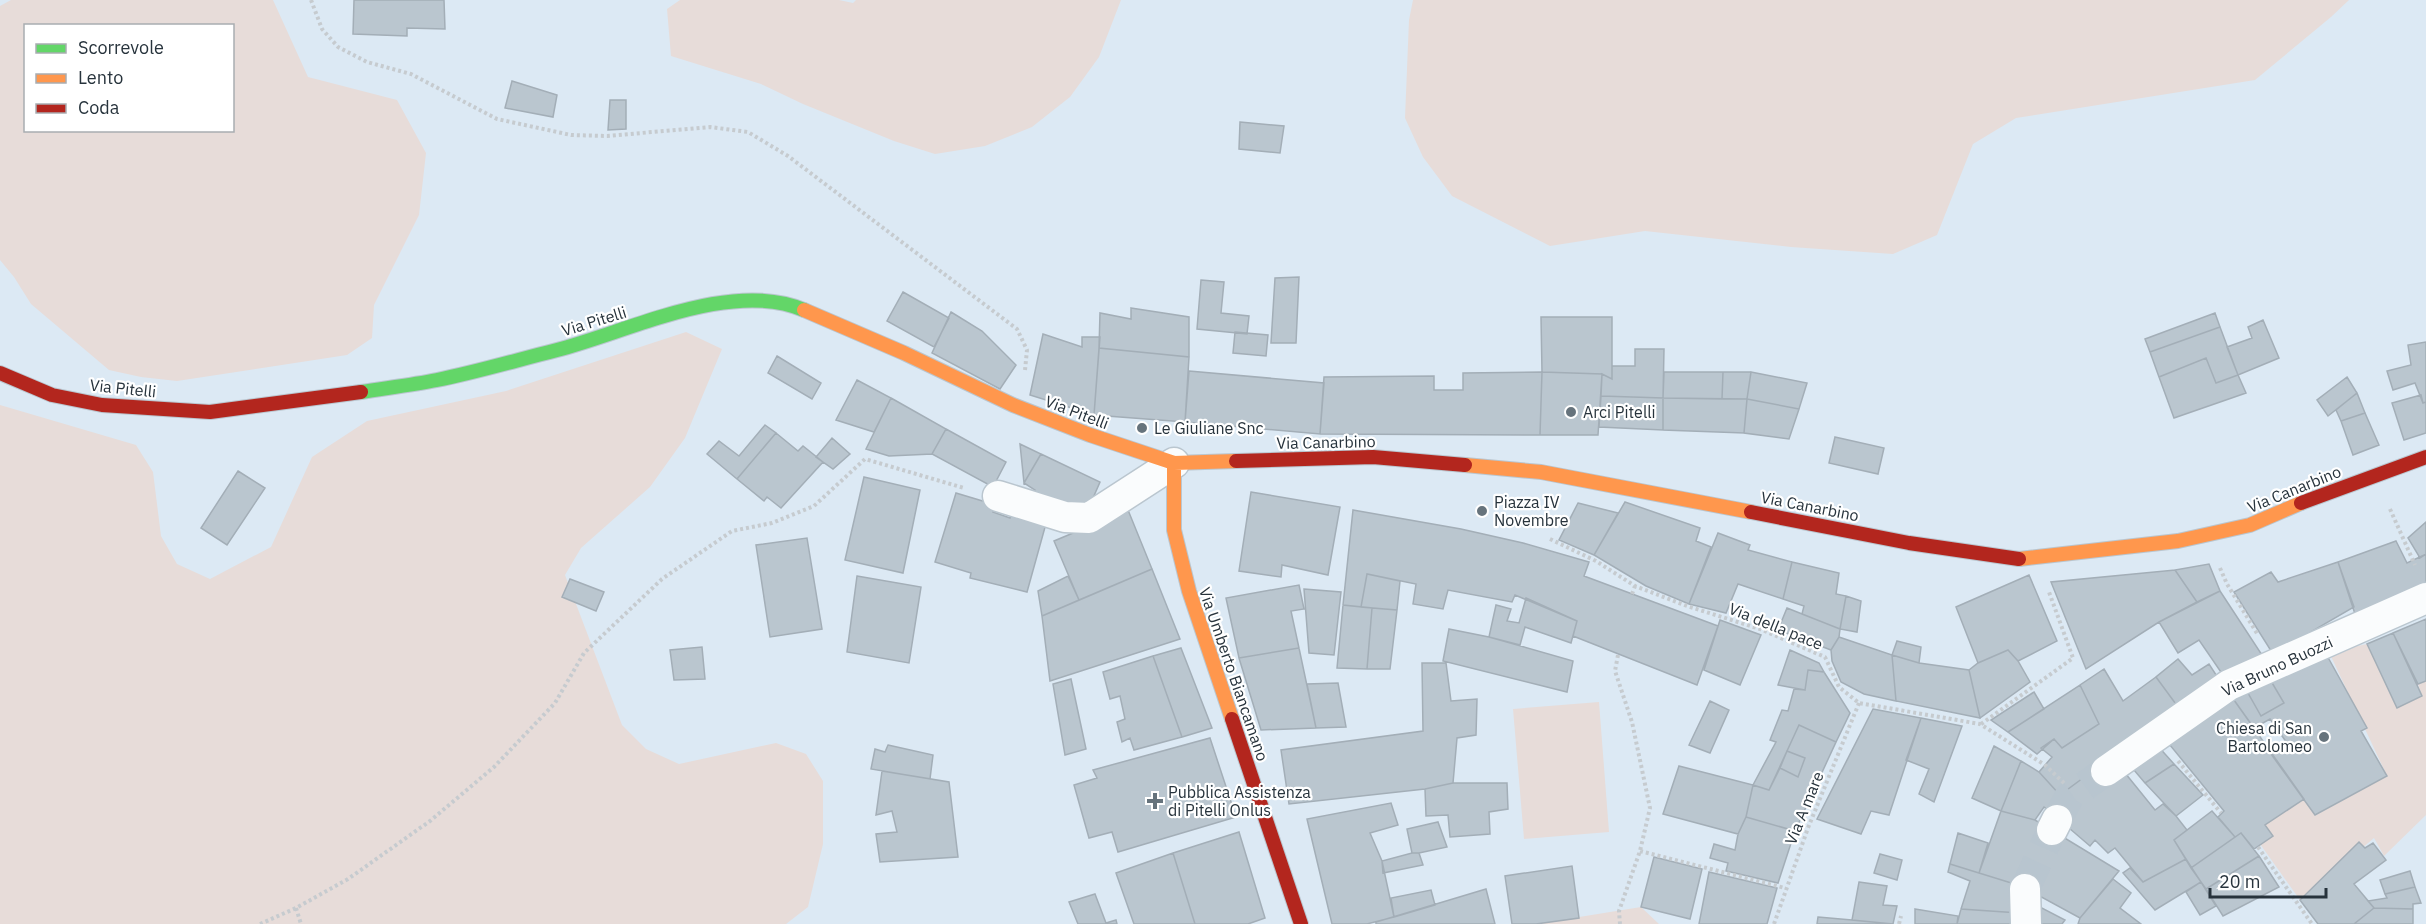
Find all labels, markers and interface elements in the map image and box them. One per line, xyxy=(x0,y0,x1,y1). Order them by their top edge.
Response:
legend xyxy=(24,24,234,132)
text: Scorrevole xyxy=(78,36,164,59)
text: Lento xyxy=(78,66,123,89)
text: Coda xyxy=(78,96,120,119)
street label: Via Pitelli xyxy=(559,302,629,340)
street label: Via Pitelli xyxy=(89,375,157,401)
street label: Via Pitelli xyxy=(1042,391,1112,433)
place label: Arci Pitelli xyxy=(1583,402,1656,422)
marker: Arci Pitelli xyxy=(1564,405,1578,419)
place label: Le Giuliane Snc xyxy=(1154,418,1264,438)
marker: Le Giuliane Snc xyxy=(1135,421,1149,435)
street label: Via Canarbino xyxy=(1276,431,1376,453)
street label: Via Canarbino xyxy=(2244,461,2344,517)
street label: Via Canarbino xyxy=(1759,487,1861,525)
place label: Piazza IV Novembre xyxy=(1494,492,1569,530)
marker: Piazza IV Novembre xyxy=(1475,504,1489,518)
street label: Via Umberto Biancamano xyxy=(1195,585,1273,764)
street label: Via della pace xyxy=(1726,598,1826,654)
street label: Via Bruno Buozzi xyxy=(2218,631,2336,701)
place label: Chiesa di San Bartolomeo xyxy=(2216,718,2312,756)
marker: Chiesa di San Bartolomeo xyxy=(2317,730,2331,744)
street label: Via A mare xyxy=(1780,768,1828,848)
place label: Pubblica Assistenza di Pitelli Onlus xyxy=(1168,782,1311,820)
marker: Pubblica Assistenza di Pitelli Onlus xyxy=(1146,792,1164,810)
scale bar xyxy=(2210,861,2326,899)
text: 20 m xyxy=(2219,870,2261,893)

